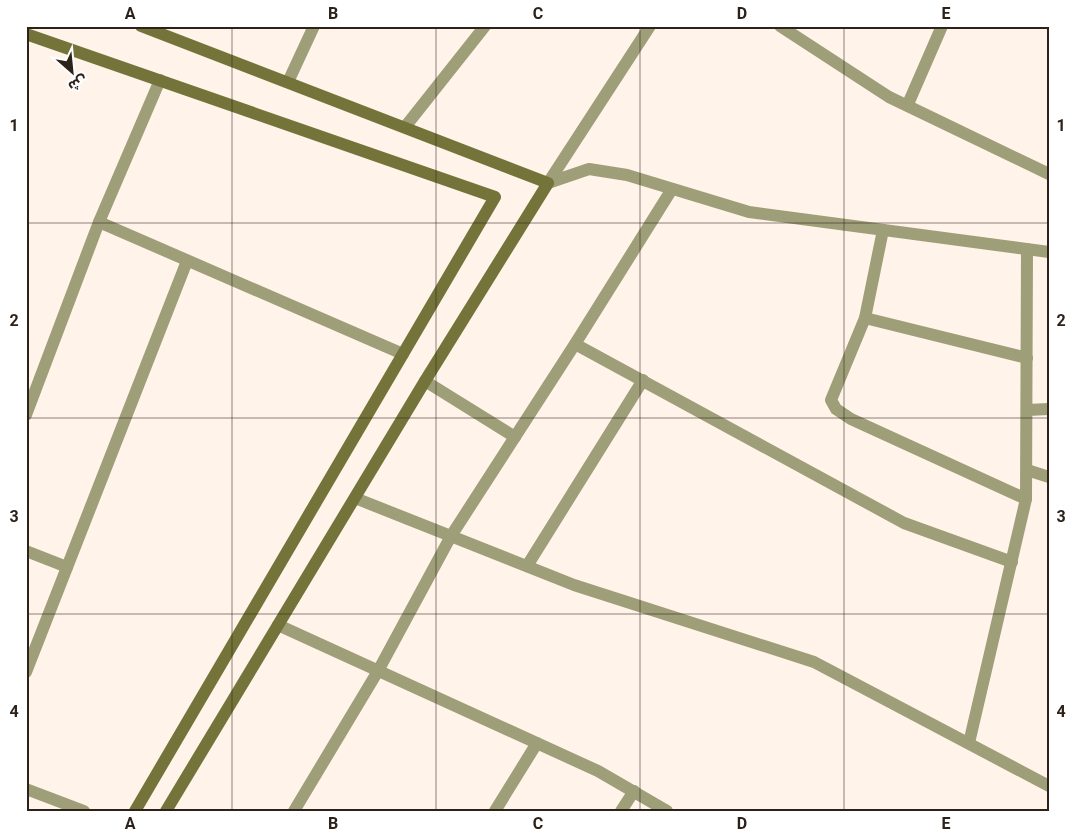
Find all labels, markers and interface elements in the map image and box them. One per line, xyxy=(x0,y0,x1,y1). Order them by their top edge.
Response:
text: A xyxy=(125,4,136,23)
text: B xyxy=(328,4,338,23)
text: C xyxy=(533,4,543,23)
text: D xyxy=(737,4,747,23)
text: E xyxy=(942,4,951,23)
north arrow xyxy=(48,48,98,98)
text: ش xyxy=(66,72,90,95)
text: 1 xyxy=(9,116,19,135)
text: 1 xyxy=(1056,116,1066,135)
text: 2 xyxy=(9,311,19,330)
text: 2 xyxy=(1056,311,1066,330)
text: 3 xyxy=(9,507,19,526)
text: 3 xyxy=(1056,507,1066,526)
text: 4 xyxy=(9,702,19,721)
text: 4 xyxy=(1056,702,1066,721)
text: A xyxy=(125,814,136,833)
text: B xyxy=(328,814,338,833)
text: C xyxy=(533,814,543,833)
text: D xyxy=(737,814,747,833)
text: E xyxy=(942,814,951,833)

